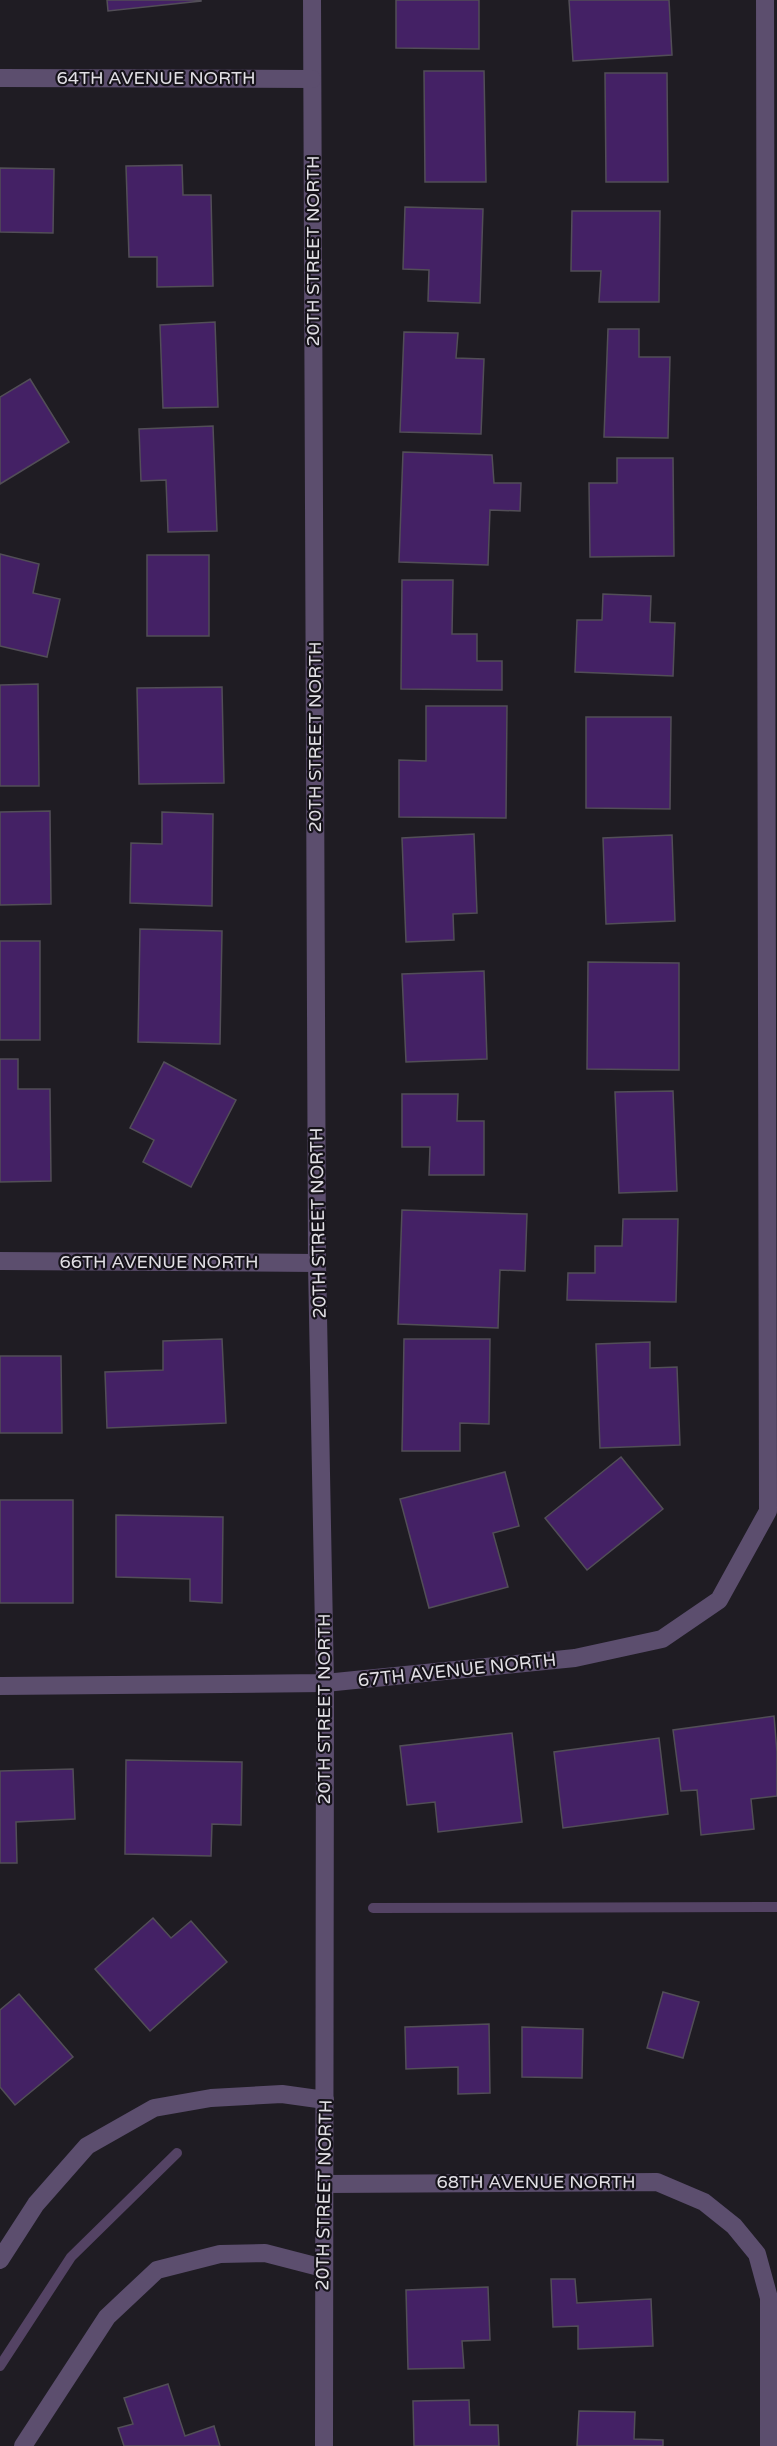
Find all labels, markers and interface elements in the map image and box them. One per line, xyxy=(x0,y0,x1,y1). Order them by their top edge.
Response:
street label: 64TH AVENUE NORTH xyxy=(56,67,256,89)
street label: 20TH STREET NORTH xyxy=(302,155,324,347)
street label: 20TH STREET NORTH xyxy=(304,641,326,833)
street label: 20TH STREET NORTH xyxy=(305,1127,331,1319)
street label: 66TH AVENUE NORTH xyxy=(59,1251,259,1273)
street label: 20TH STREET NORTH xyxy=(313,1613,335,1805)
street label: 67TH AVENUE NORTH xyxy=(357,1649,557,1691)
street label: 20TH STREET NORTH xyxy=(311,2099,337,2291)
street label: 68TH AVENUE NORTH xyxy=(436,2171,636,2193)

